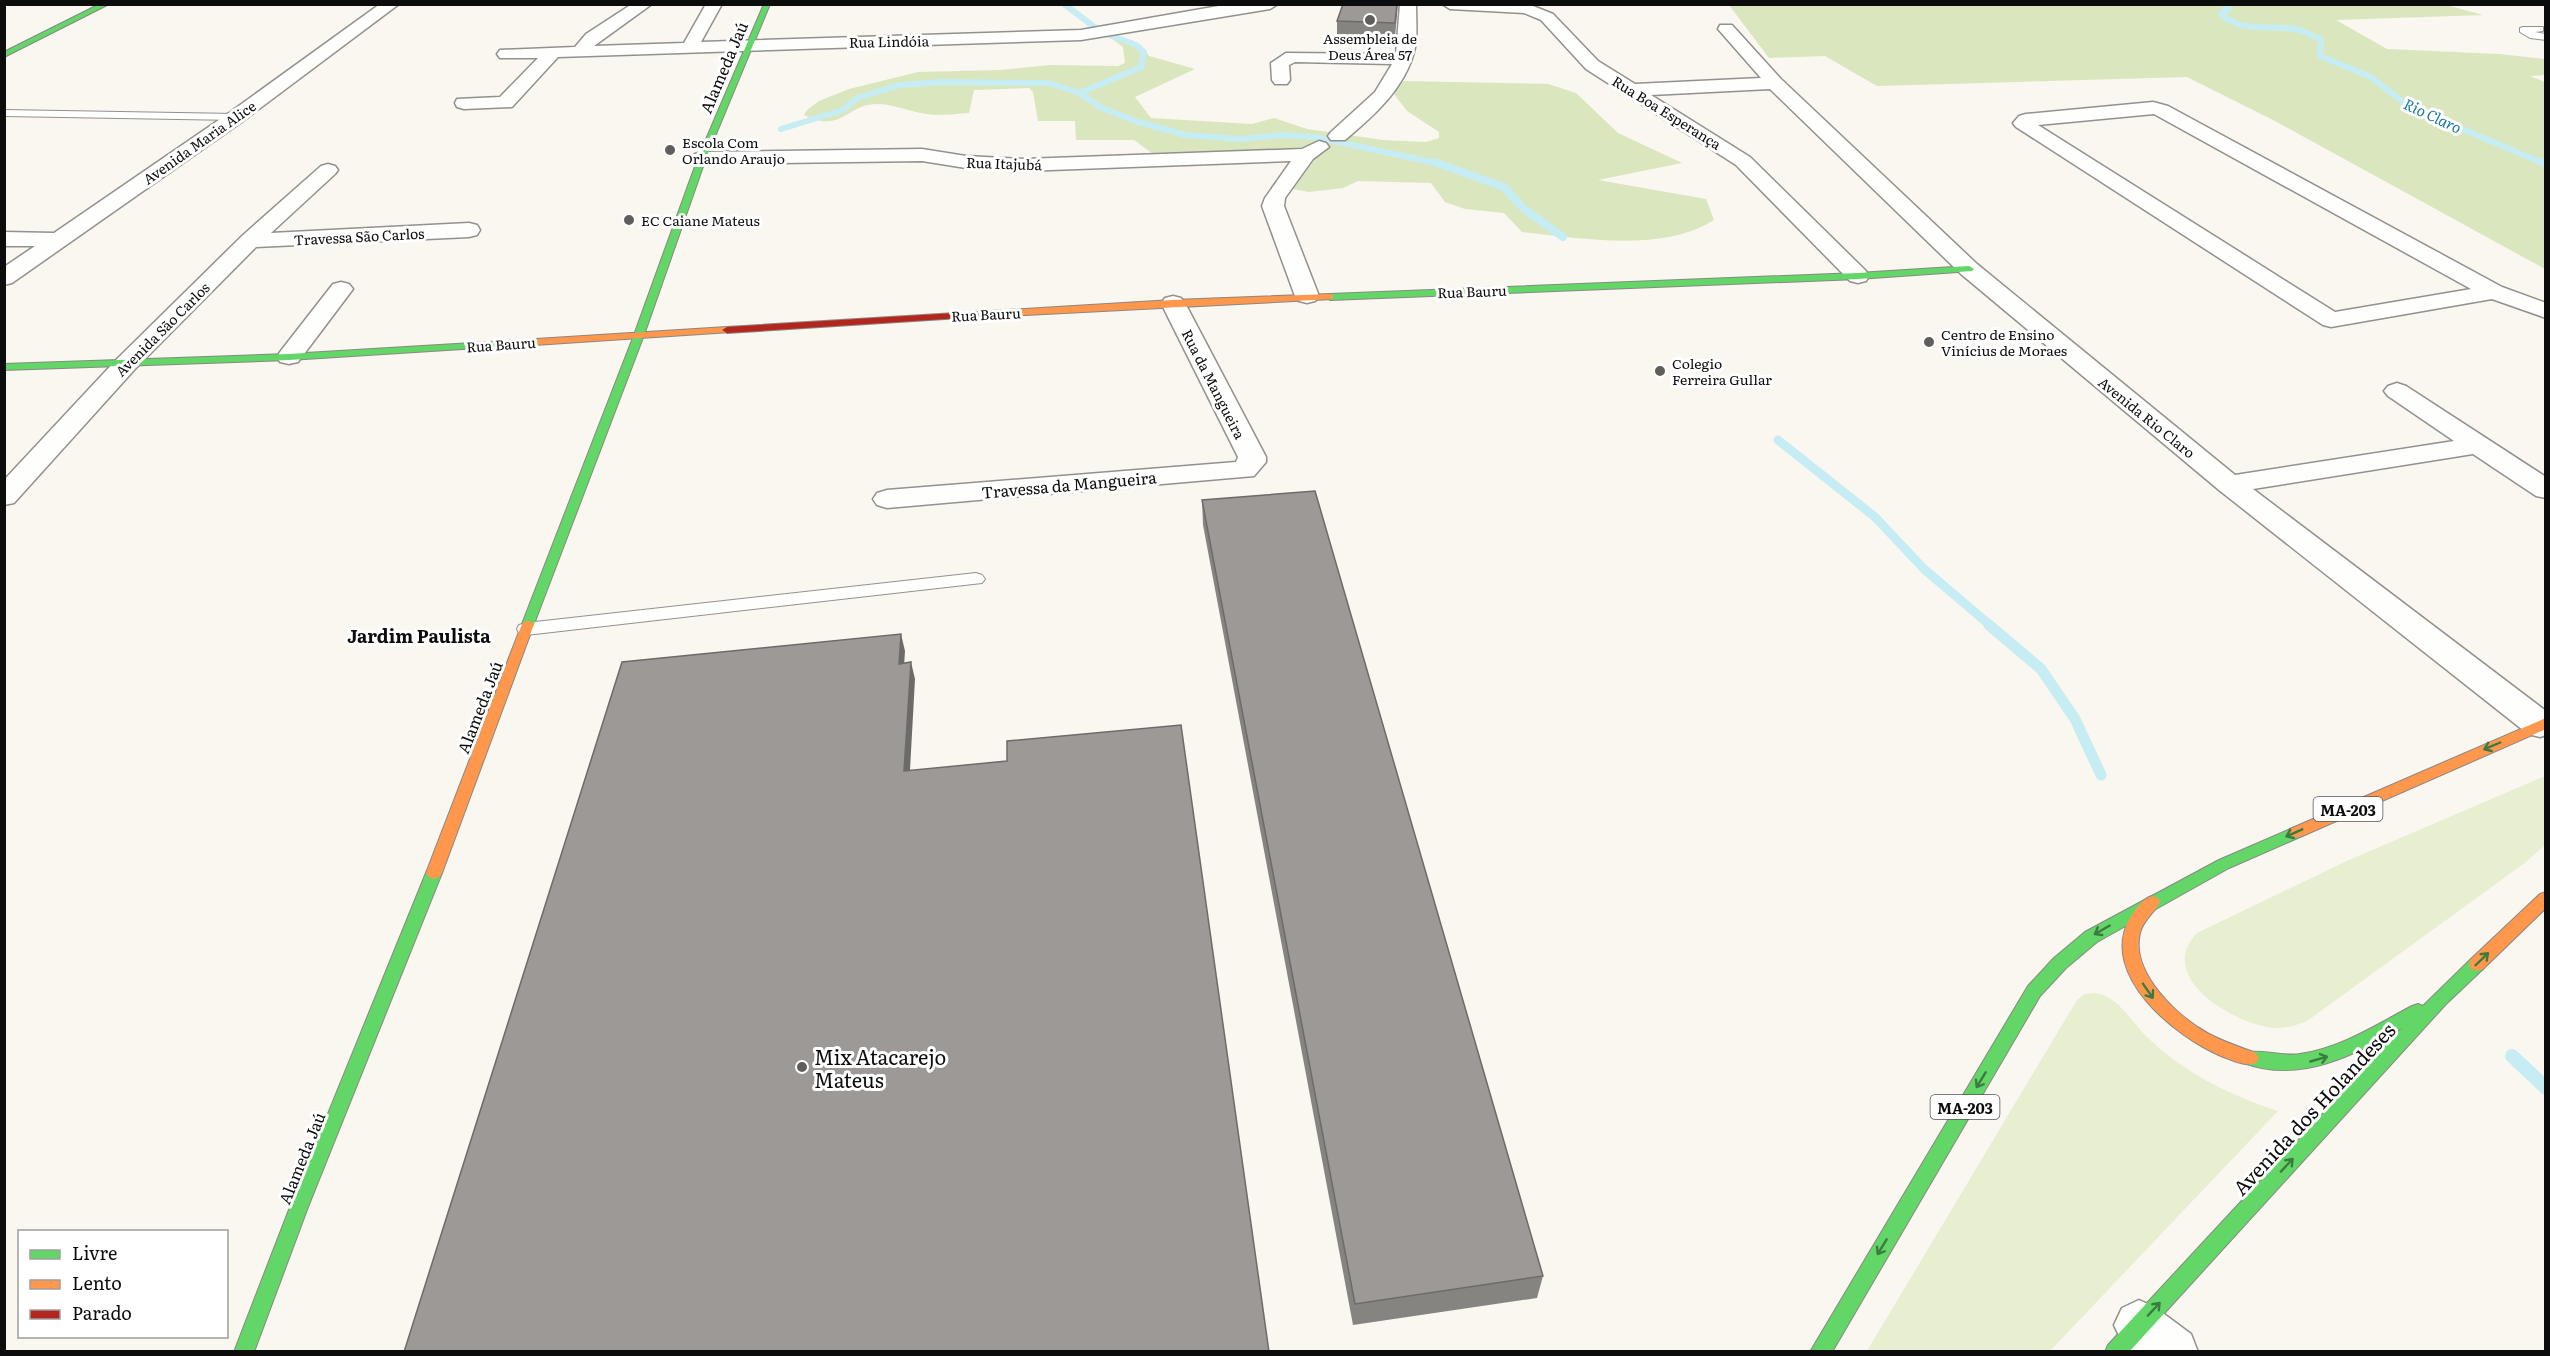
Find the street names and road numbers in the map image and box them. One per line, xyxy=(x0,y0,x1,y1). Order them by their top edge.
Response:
street label: Alameda Jaú xyxy=(693,17,753,117)
street label: Rua Lindóia xyxy=(849,30,930,52)
street label: Rua Boa Esperança xyxy=(1609,70,1726,154)
street label: Avenida Maria Alice xyxy=(139,96,259,188)
street label: Rua Itajubá xyxy=(966,152,1043,174)
street label: Travessa São Carlos xyxy=(293,223,425,249)
street label: Avenida São Carlos xyxy=(110,277,214,381)
street label: Rua Bauru xyxy=(1437,280,1507,302)
street label: Rua Bauru xyxy=(951,302,1021,326)
street label: Rua da Mangueira xyxy=(1178,326,1251,443)
street label: Rua Bauru xyxy=(466,332,537,356)
street label: Avenida Rio Claro xyxy=(2094,372,2200,462)
street label: Travessa da Mangueira xyxy=(980,464,1158,504)
street label: Alameda Jaú xyxy=(450,657,508,757)
road number: MA-203 xyxy=(2314,797,2382,821)
street label: Avenida dos Holandeses xyxy=(2225,1015,2401,1201)
road number: MA-203 xyxy=(1930,1095,2000,1119)
street label: Alameda Jaú xyxy=(272,1108,330,1208)

